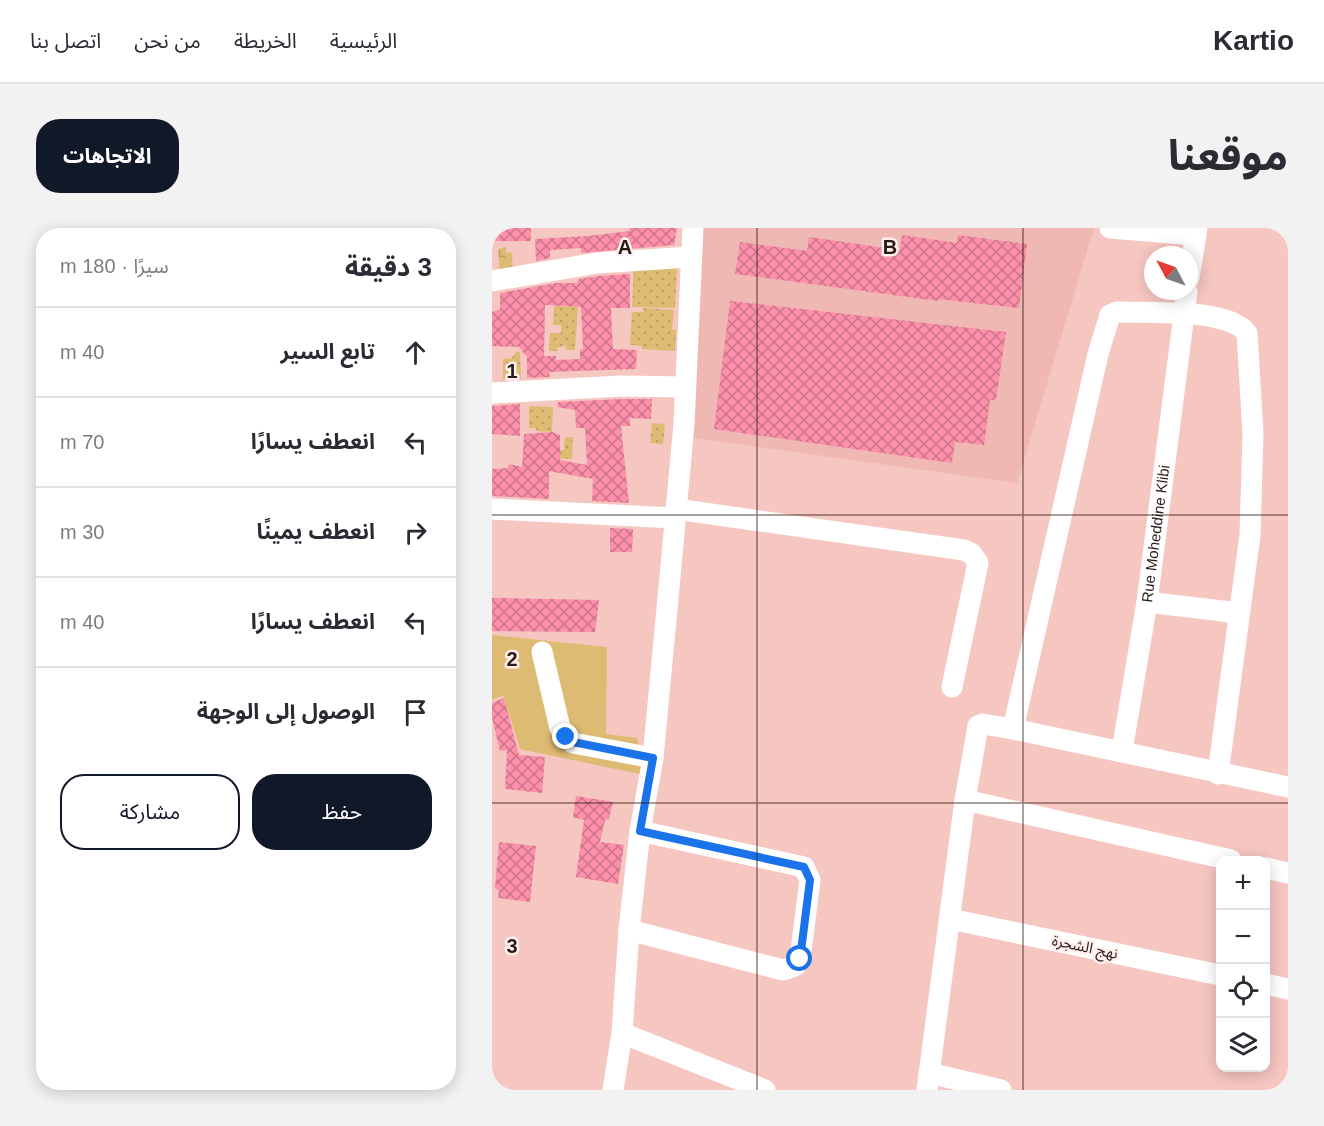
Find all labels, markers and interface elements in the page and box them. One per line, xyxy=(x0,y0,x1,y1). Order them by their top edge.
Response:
text: Kartio xyxy=(1213,25,1294,56)
text: اتصل بنا xyxy=(30,29,101,52)
text: من نحن xyxy=(134,29,201,52)
text: الخريطة xyxy=(234,29,297,52)
text: الرئيسية xyxy=(330,29,397,52)
button: الاتجاهات xyxy=(36,119,179,193)
text: موقعنا xyxy=(1168,132,1288,179)
text: A xyxy=(618,236,632,258)
text: B xyxy=(883,236,897,258)
north arrow xyxy=(1144,246,1198,300)
text: 3 دقيقة xyxy=(345,252,432,282)
text: سيرًا · 180 m xyxy=(60,255,169,277)
icon: ahead xyxy=(399,336,432,369)
text: تابع السير xyxy=(281,339,375,364)
text: 40 m xyxy=(60,341,104,363)
text: 1 xyxy=(506,360,518,382)
icon: left xyxy=(399,426,432,459)
text: انعطف يسارًا xyxy=(251,429,375,454)
text: 70 m xyxy=(60,431,104,453)
street label: Rue Moheddine Klibi xyxy=(1138,464,1173,603)
icon: right xyxy=(399,516,432,549)
text: انعطف يمينًا xyxy=(256,519,375,544)
text: 30 m xyxy=(60,521,104,543)
icon: left xyxy=(399,606,432,639)
text: انعطف يسارًا xyxy=(251,609,375,634)
text: 40 m xyxy=(60,611,104,633)
text: 2 xyxy=(506,648,518,670)
icon: arrive xyxy=(399,696,432,729)
text: الوصول إلى الوجهة xyxy=(197,699,375,724)
route end xyxy=(552,723,578,749)
button: مشاركة xyxy=(60,774,240,850)
button: حفظ xyxy=(252,774,432,850)
map controls xyxy=(1216,856,1270,1072)
button: + xyxy=(1216,856,1270,910)
button: − xyxy=(1216,910,1270,964)
street label: نهج الشجرة xyxy=(1050,931,1120,966)
text: 3 xyxy=(506,935,518,957)
route start xyxy=(786,945,812,971)
button: locate xyxy=(1216,964,1270,1018)
button: layers xyxy=(1216,1018,1270,1072)

